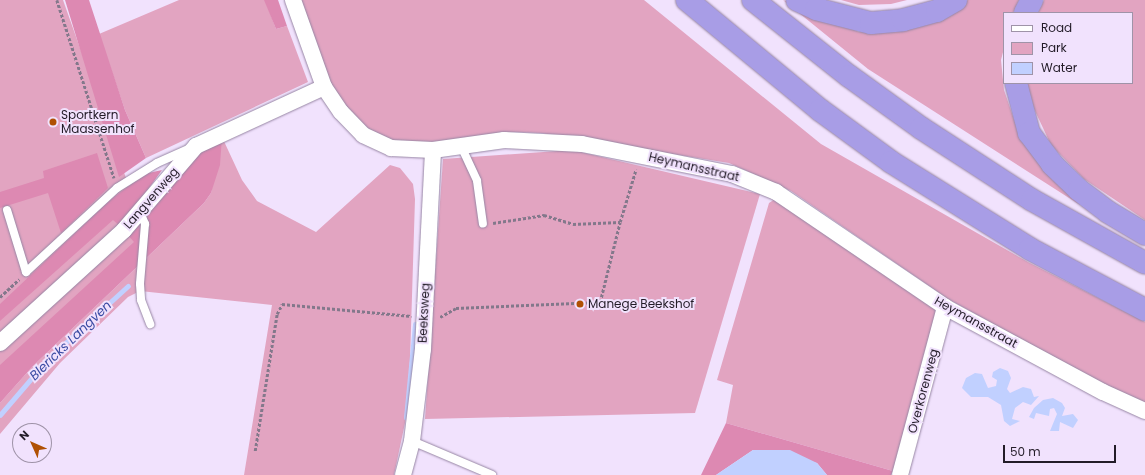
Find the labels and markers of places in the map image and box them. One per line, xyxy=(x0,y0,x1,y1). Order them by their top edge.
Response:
place label: Sportkern Maassenhof xyxy=(61,108,135,136)
marker: Sportkern Maassenhof xyxy=(48,117,58,127)
place label: Manege Beekshof xyxy=(588,297,694,311)
marker: Manege Beekshof xyxy=(575,299,585,309)

